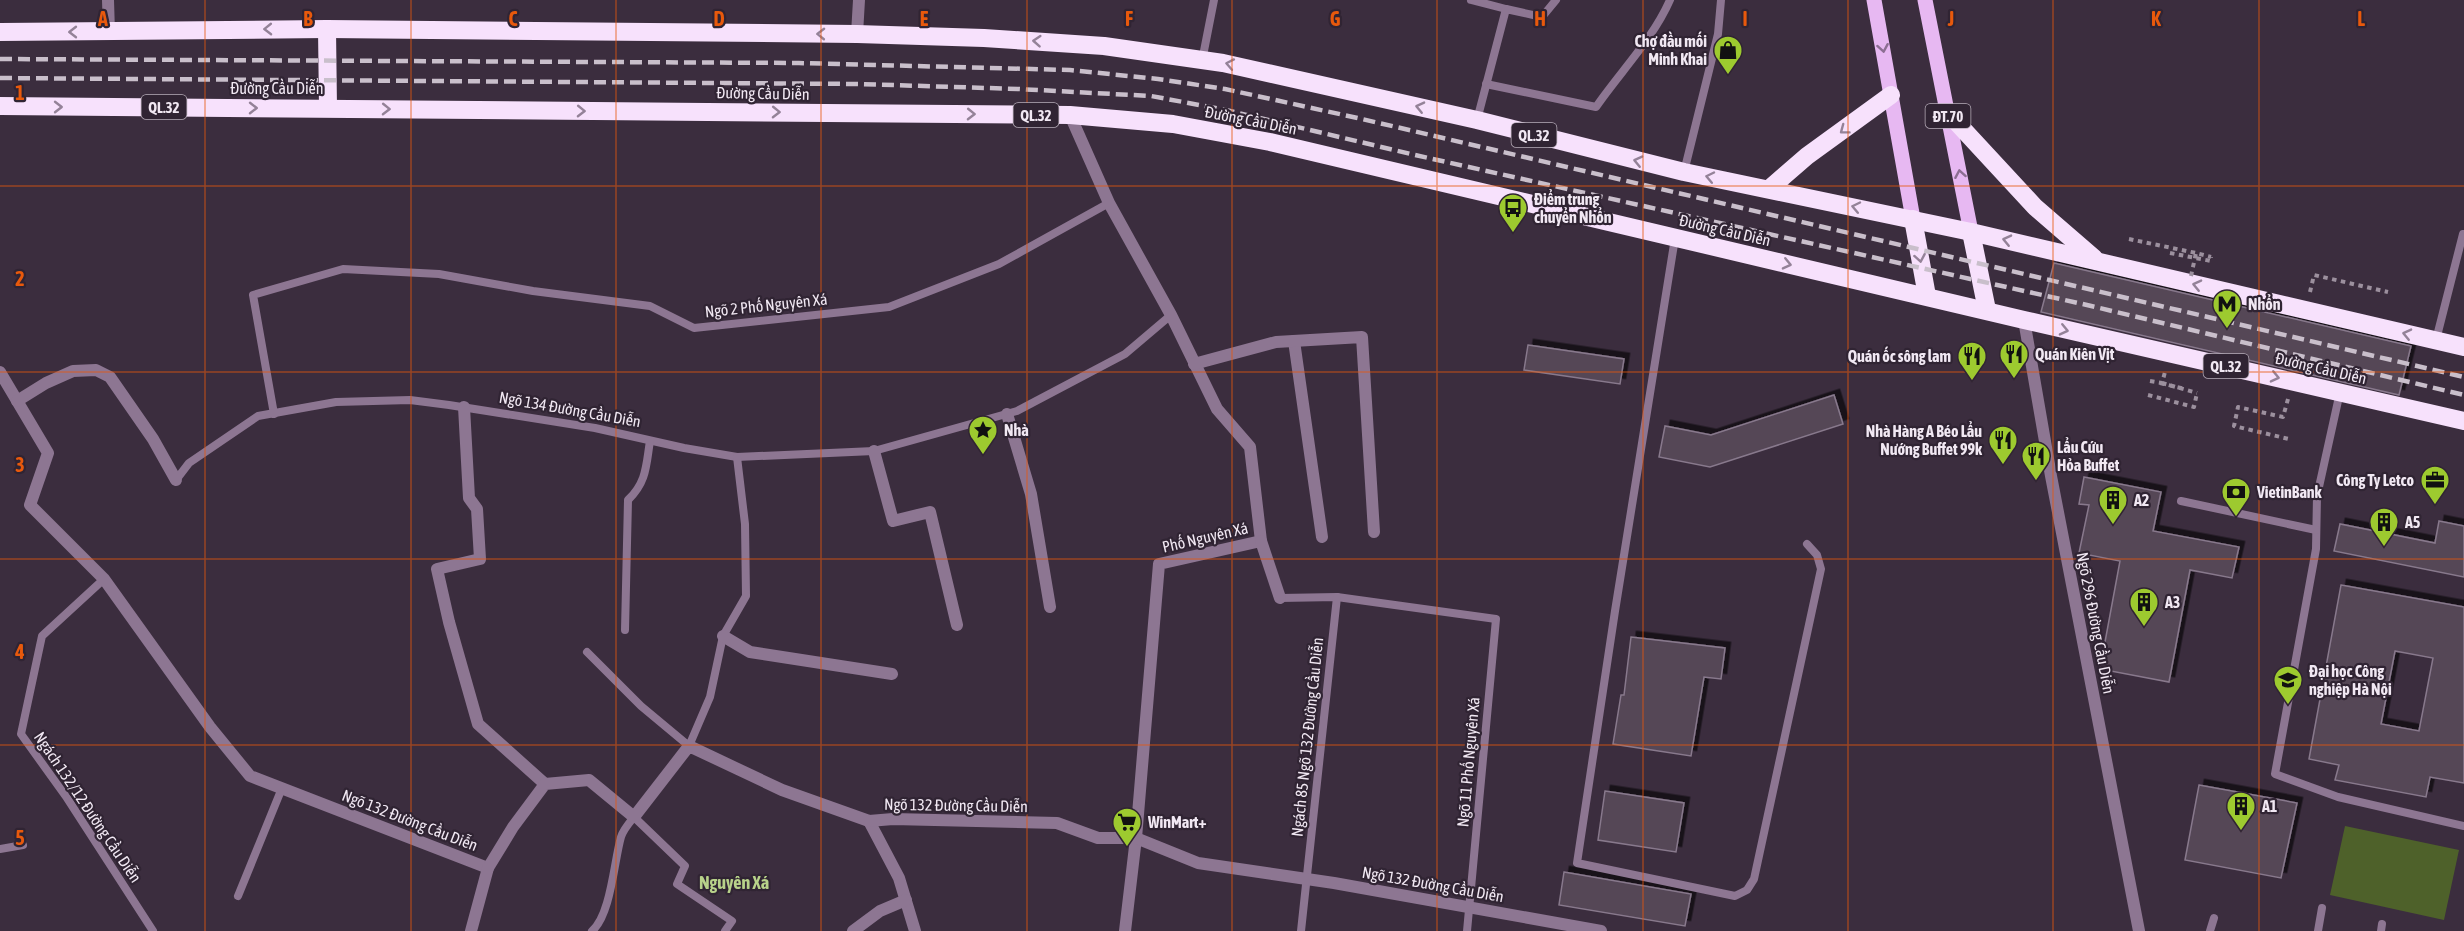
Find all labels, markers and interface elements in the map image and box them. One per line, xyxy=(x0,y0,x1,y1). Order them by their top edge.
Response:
text: A xyxy=(97,7,108,30)
text: B xyxy=(303,7,313,30)
text: C xyxy=(509,7,518,30)
text: D xyxy=(713,7,725,30)
text: E xyxy=(920,7,929,30)
text: F xyxy=(1125,7,1133,30)
text: G xyxy=(1330,7,1341,30)
text: H xyxy=(1534,7,1546,30)
text: I xyxy=(1742,7,1748,30)
text: J xyxy=(1947,7,1954,30)
text: K xyxy=(2151,7,2161,30)
text: L xyxy=(2357,7,2365,30)
one-way arrow xyxy=(264,23,273,36)
one-way arrow xyxy=(69,26,78,38)
one-way arrow xyxy=(816,28,825,40)
place label: Chợ đầu mối Minh Khai xyxy=(1635,31,1707,68)
shop icon: Chợ đầu mối Minh Khai xyxy=(1712,34,1744,76)
one-way arrow xyxy=(1032,35,1041,48)
one-way arrow xyxy=(1876,43,1888,52)
one-way arrow xyxy=(1225,59,1235,72)
street label: Đường Cầu Diễn xyxy=(230,78,324,98)
text: 1 xyxy=(15,81,25,104)
street label: Đường Cầu Diễn xyxy=(716,82,810,104)
road number: QL.32 xyxy=(142,95,186,119)
one-way arrow xyxy=(54,101,63,113)
street label: Đường Cầu Diễn xyxy=(1203,101,1299,139)
one-way arrow xyxy=(249,102,258,114)
one-way arrow xyxy=(382,102,391,115)
one-way arrow xyxy=(1415,102,1425,115)
road number: QL.32 xyxy=(1014,103,1058,127)
one-way arrow xyxy=(577,104,586,117)
road number: ĐT.70 xyxy=(1926,104,1970,128)
one-way arrow xyxy=(772,106,781,119)
one-way arrow xyxy=(967,108,976,121)
one-way arrow xyxy=(1839,122,1850,133)
road number: QL.32 xyxy=(1512,123,1556,147)
one-way arrow xyxy=(1633,155,1643,168)
one-way arrow xyxy=(1954,169,1967,179)
one-way arrow xyxy=(1705,171,1715,184)
place label: Điểm trung chuyển Nhổn xyxy=(1534,189,1612,226)
bus stop icon: Điểm trung chuyển Nhổn xyxy=(1497,192,1529,234)
one-way arrow xyxy=(1851,201,1861,214)
street label: Đường Cầu Diễn xyxy=(1677,210,1773,250)
one-way arrow xyxy=(2002,234,2012,247)
one-way arrow xyxy=(1913,253,1926,263)
one-way arrow xyxy=(1782,257,1792,270)
text: 2 xyxy=(15,267,25,290)
one-way arrow xyxy=(2192,279,2202,292)
metro station icon: Nhổn xyxy=(2211,288,2243,330)
street label: Ngõ 2 Phố Nguyên Xá xyxy=(704,289,828,321)
place label: Nhổn xyxy=(2248,294,2281,313)
one-way arrow xyxy=(2059,322,2069,335)
one-way arrow xyxy=(2402,328,2412,341)
restaurant icon: Quán Kiên Vịt xyxy=(1998,338,2030,380)
restaurant icon: Quán ốc sông lam xyxy=(1956,340,1988,382)
place label: Quán Kiên Vịt xyxy=(2035,345,2115,363)
place label: Quán ốc sông lam xyxy=(1848,346,1951,365)
street label: Đường Cầu Diễn xyxy=(2273,348,2369,388)
road number: QL.32 xyxy=(2204,354,2248,378)
one-way arrow xyxy=(2270,370,2280,383)
street label: Ngõ 134 Đường Cầu Diễn xyxy=(497,387,643,431)
place icon: Nhà xyxy=(967,414,999,456)
place label: Nhà xyxy=(1004,421,1029,439)
place label: Nhà Hàng A Béo Lẩu Nướng Buffet 99k xyxy=(1866,421,1983,458)
restaurant icon: Nhà Hàng A Béo Lẩu Nướng Buffet 99k xyxy=(1987,424,2019,466)
place label: Lẩu Cứu Hỏa Buffet xyxy=(2057,437,2120,474)
restaurant icon: Lẩu Cứu Hỏa Buffet xyxy=(2020,440,2052,482)
text: 3 xyxy=(15,453,25,476)
office icon: Công Ty Letco xyxy=(2419,464,2451,506)
place label: Công Ty Letco xyxy=(2336,471,2414,489)
bank icon: VietinBank xyxy=(2220,476,2252,518)
place label: VietinBank xyxy=(2256,483,2323,501)
building icon: A2 xyxy=(2097,484,2129,526)
place label: A2 xyxy=(2133,491,2149,509)
building icon: A5 xyxy=(2368,506,2400,548)
place label: A5 xyxy=(2404,513,2421,531)
street label: Phố Nguyên Xá xyxy=(1160,517,1250,557)
street label: Ngõ 296 Đường Cầu Diễn xyxy=(2072,551,2120,695)
building icon: A3 xyxy=(2128,586,2160,628)
place label: A3 xyxy=(2164,593,2180,611)
street label: Ngách 85 Ngõ 132 Đường Cầu Diễn xyxy=(1287,636,1327,838)
text: 4 xyxy=(14,640,25,663)
place label: Đại học Công nghiệp Hà Nội xyxy=(2309,662,2392,698)
school or university icon: Đại học Công nghiệp Hà Nội xyxy=(2272,664,2304,706)
street label: Ngõ 11 Phố Nguyên Xá xyxy=(1452,696,1484,828)
street label: Ngách 132/12 Đường Cầu Diễn xyxy=(30,728,146,886)
street label: Ngõ 132 Đường Cầu Diễn xyxy=(339,785,481,855)
building icon: A1 xyxy=(2225,790,2257,832)
street label: Ngõ 132 Đường Cầu Diễn xyxy=(884,794,1028,816)
place label: A1 xyxy=(2261,797,2278,815)
supermarket icon: WinMart+ xyxy=(1111,806,1143,848)
place label: WinMart+ xyxy=(1147,813,1207,831)
text: 5 xyxy=(15,826,25,849)
street label: Ngõ 132 Đường Cầu Diễn xyxy=(1360,862,1506,906)
district label: Nguyên Xá xyxy=(699,872,769,893)

